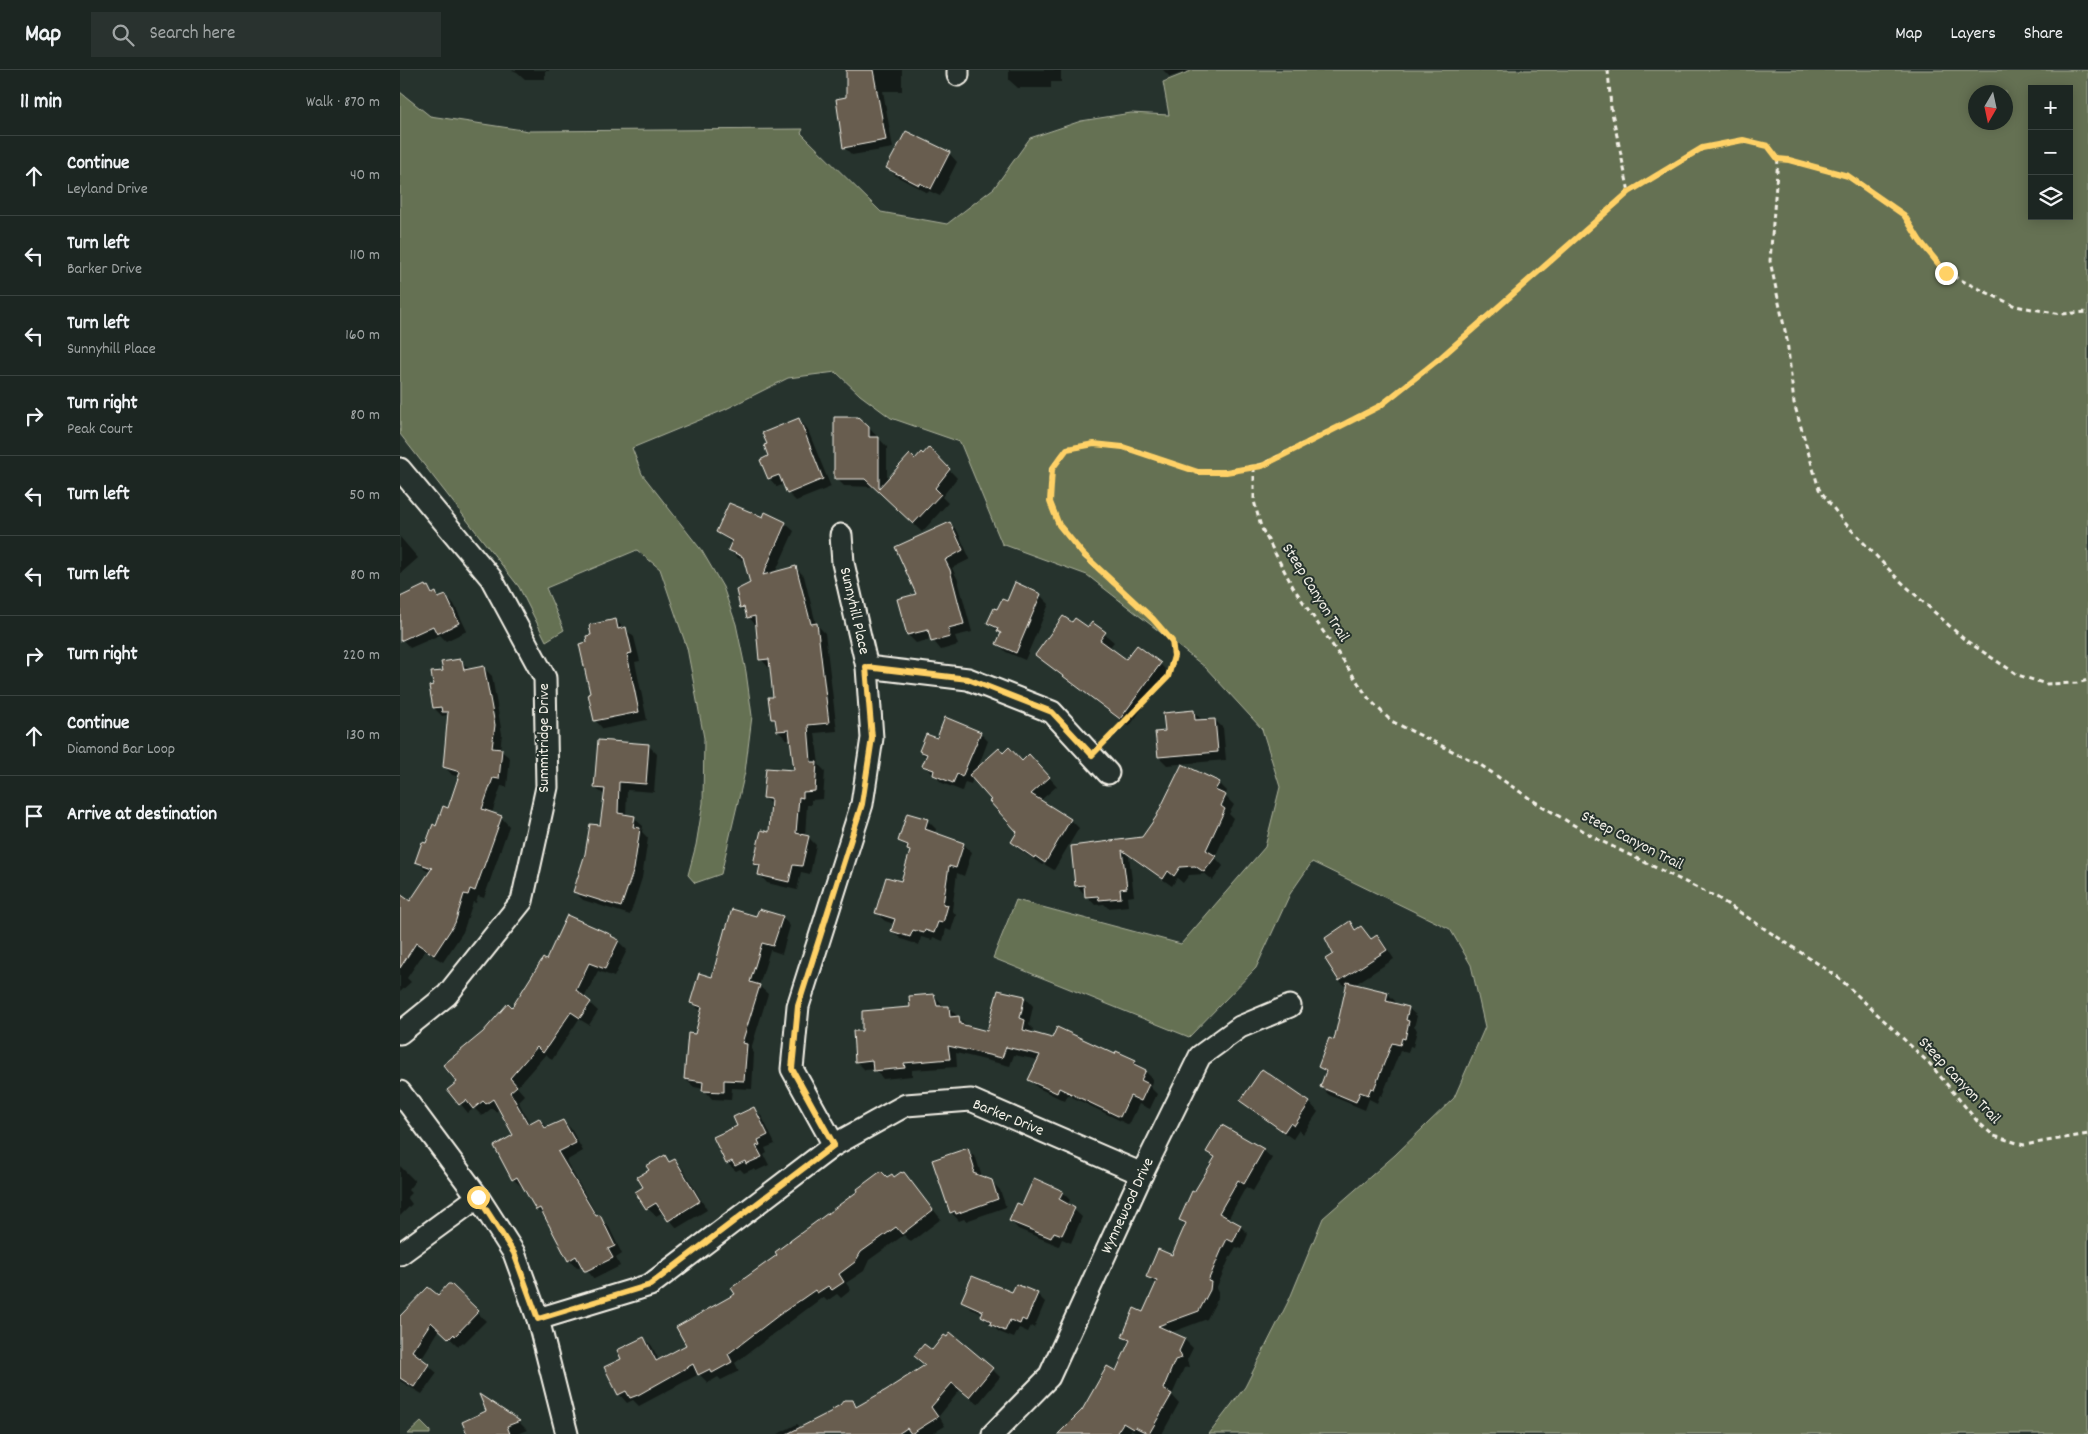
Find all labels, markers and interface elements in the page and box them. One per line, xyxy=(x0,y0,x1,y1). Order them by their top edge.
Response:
search box xyxy=(91,12,441,57)
text: Map xyxy=(25,18,61,52)
icon: search xyxy=(109,21,137,49)
text: Search here xyxy=(149,21,235,48)
text: Map xyxy=(1895,22,1922,47)
text: Layers xyxy=(1950,22,1996,47)
text: Share xyxy=(2024,22,2063,47)
north arrow xyxy=(1968,85,2013,130)
map controls xyxy=(2028,85,2073,220)
button: + xyxy=(2028,85,2073,130)
text: 11 min xyxy=(20,88,62,118)
text: Walk · 870 m xyxy=(306,91,380,114)
button: − xyxy=(2028,130,2073,175)
text: Continue xyxy=(67,151,129,178)
icon: ahead xyxy=(20,162,48,190)
text: 40 m xyxy=(350,164,380,187)
button: layers xyxy=(2028,175,2073,220)
text: Leyland Drive xyxy=(67,178,148,201)
text: Turn left xyxy=(67,231,130,258)
icon: left xyxy=(20,242,48,270)
text: 110 m xyxy=(350,244,380,267)
text: Barker Drive xyxy=(67,258,142,281)
route end xyxy=(1935,262,1958,285)
text: Turn left xyxy=(67,311,130,338)
icon: left xyxy=(20,322,48,350)
text: 160 m xyxy=(345,324,380,347)
text: Sunnyhill Place xyxy=(67,338,156,361)
text: Turn right xyxy=(67,391,138,418)
icon: right xyxy=(20,402,48,430)
text: 80 m xyxy=(350,404,380,427)
text: Peak Court xyxy=(67,418,133,441)
icon: left xyxy=(20,482,48,510)
text: Turn left xyxy=(67,482,130,509)
text: 50 m xyxy=(349,484,380,507)
street label: Steep Canyon Trail xyxy=(1276,539,1355,647)
icon: left xyxy=(20,562,48,590)
text: Turn left xyxy=(67,562,130,589)
text: 80 m xyxy=(350,564,380,587)
street label: Sunnyhill Place xyxy=(833,565,875,657)
icon: right xyxy=(20,642,48,670)
text: Turn right xyxy=(67,642,138,669)
text: 220 m xyxy=(343,644,380,667)
street label: Summitridge Drive xyxy=(533,683,556,793)
text: Continue xyxy=(67,711,129,738)
icon: ahead xyxy=(20,722,48,750)
text: 130 m xyxy=(346,724,380,747)
text: Diamond Bar Loop xyxy=(67,738,175,761)
icon: arrive xyxy=(20,802,48,830)
text: Arrive at destination xyxy=(67,802,217,829)
street label: Steep Canyon Trail xyxy=(1577,805,1687,877)
street label: Steep Canyon Trail xyxy=(1912,1032,2006,1130)
street label: Barker Drive xyxy=(969,1093,1047,1143)
street label: Wynnewood Drive xyxy=(1096,1154,1160,1258)
route start xyxy=(467,1186,490,1209)

